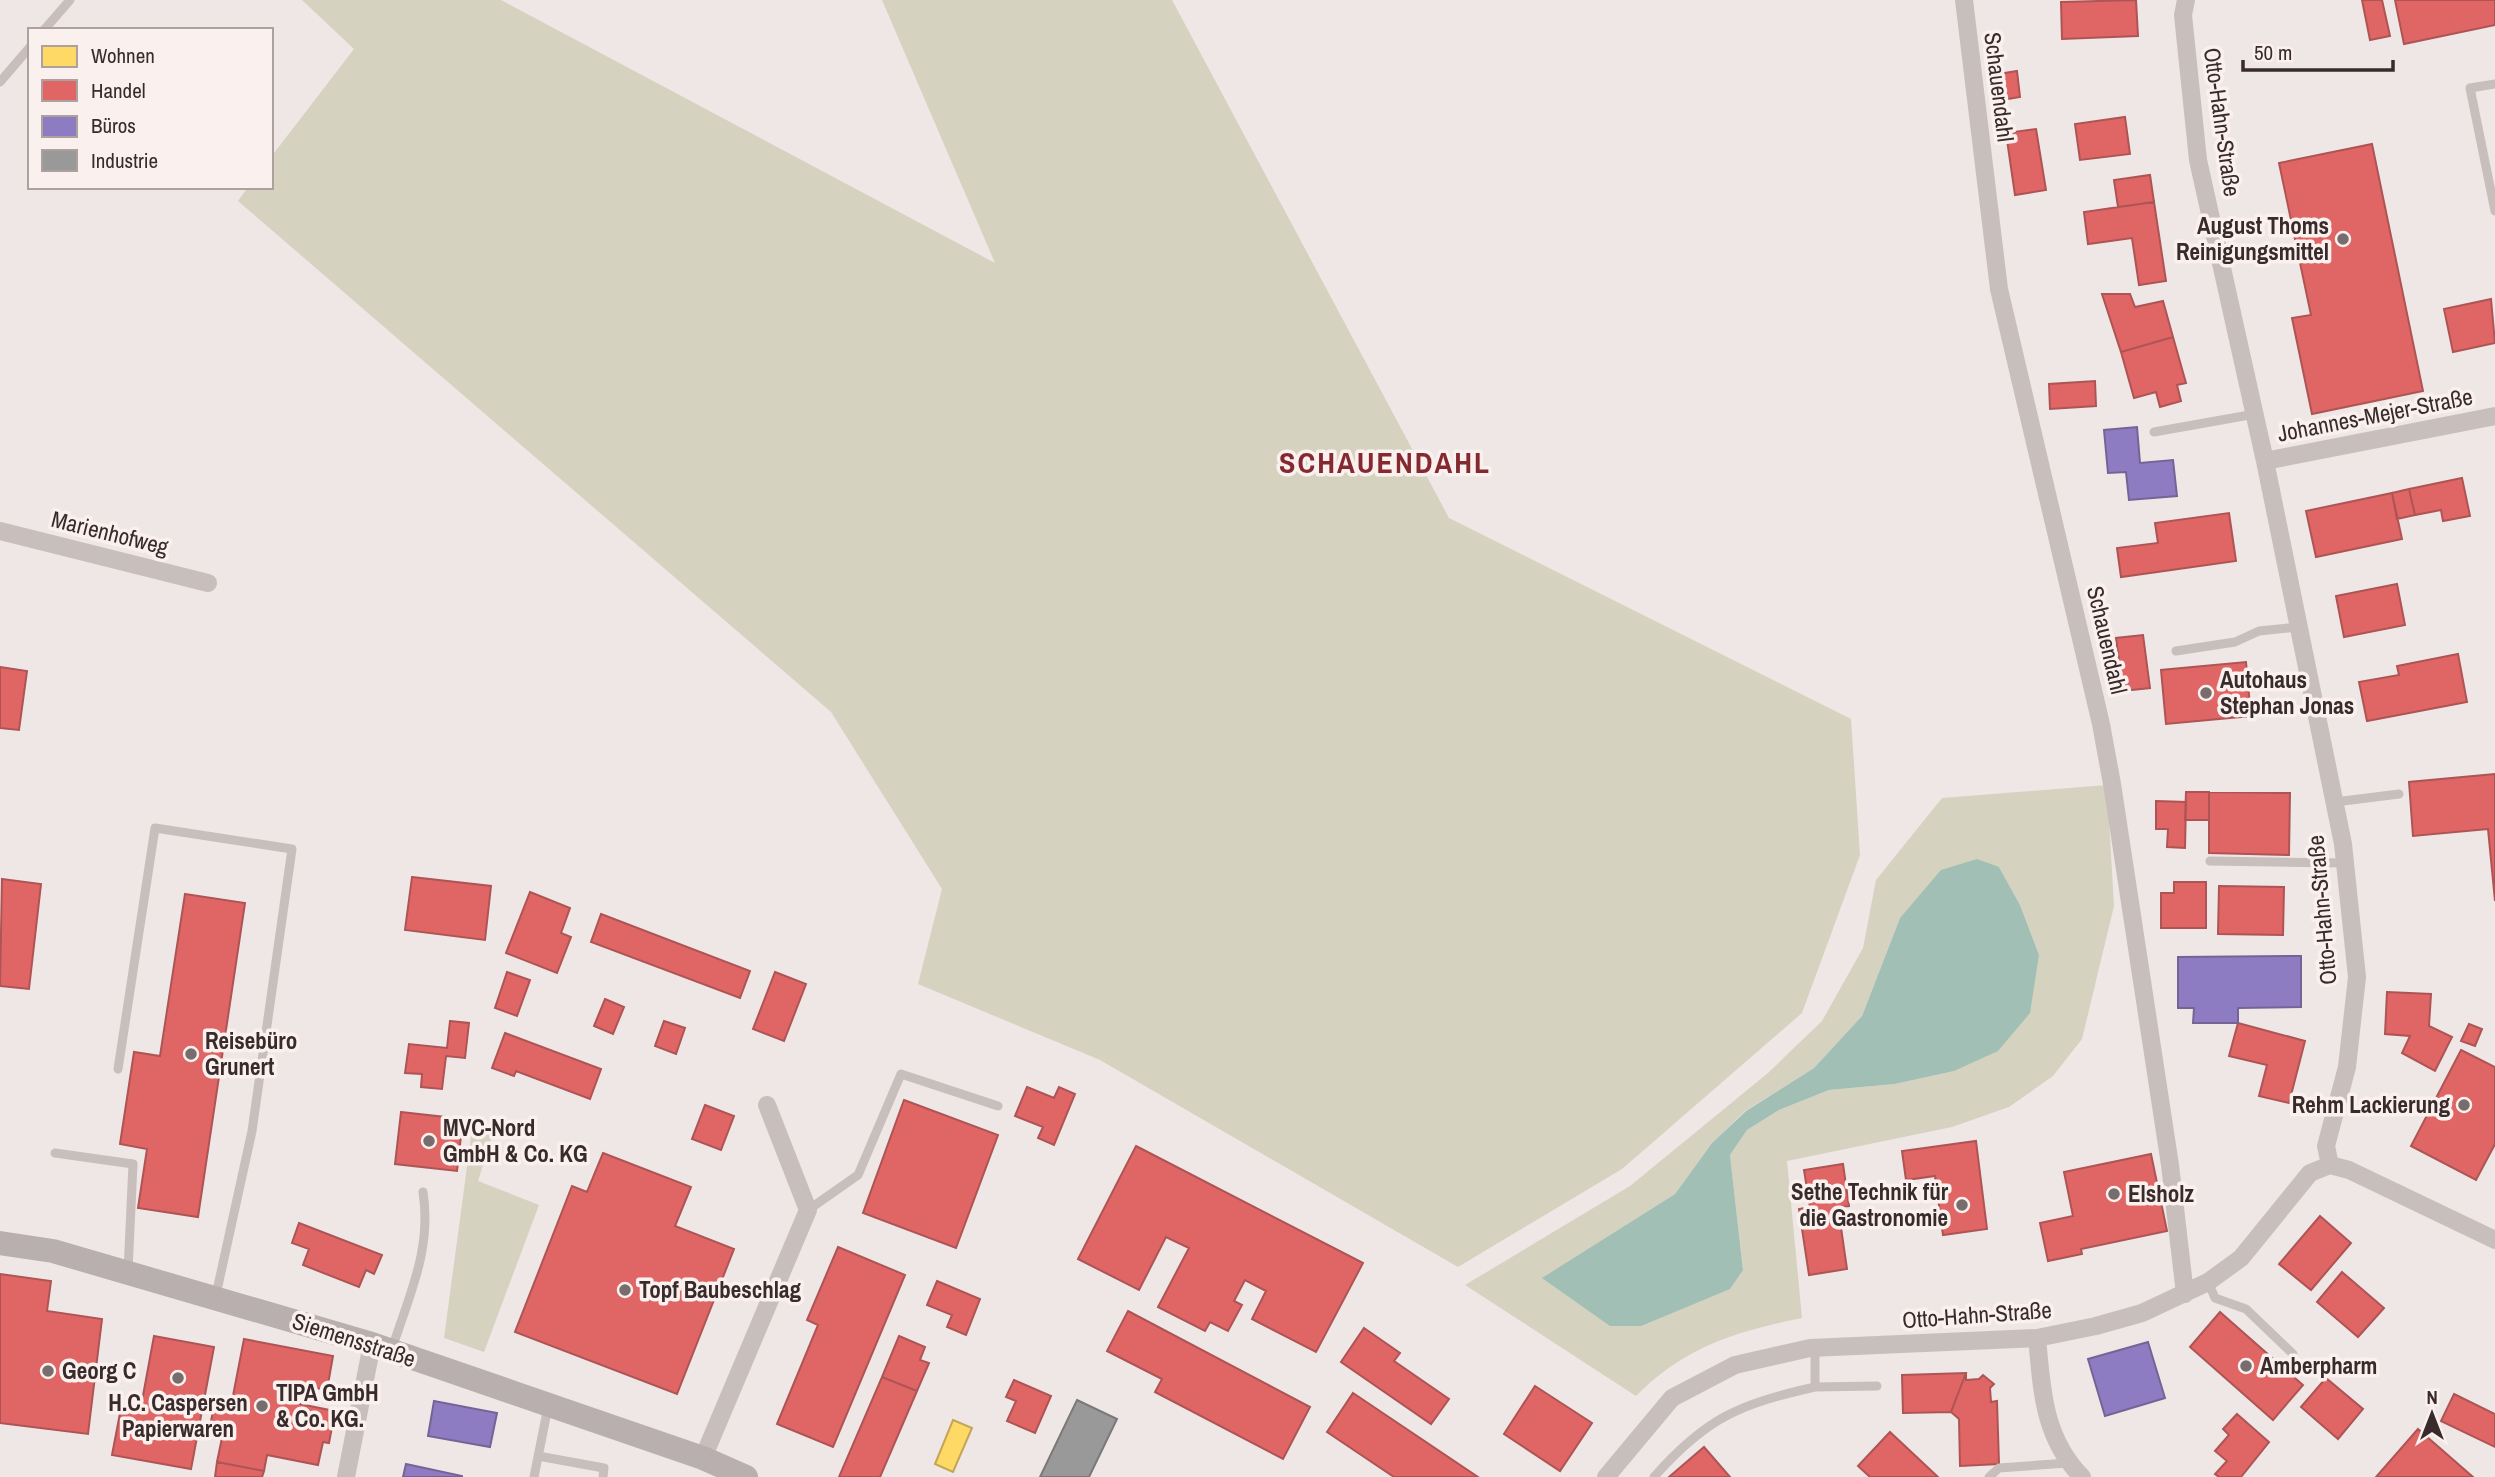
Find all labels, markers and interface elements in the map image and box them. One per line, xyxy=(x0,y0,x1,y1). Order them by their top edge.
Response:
legend xyxy=(28,28,273,189)
scale bar xyxy=(2243,28,2394,72)
street label: Schauendahl xyxy=(1977,30,2022,143)
text: 50 m xyxy=(2254,38,2292,67)
text: Wohnen xyxy=(91,41,155,70)
street label: Otto-Hahn-Straße xyxy=(2197,46,2248,198)
text: Handel xyxy=(91,76,146,105)
text: Büros xyxy=(91,111,136,140)
text: Industrie xyxy=(91,146,158,175)
place label: August Thoms Reinigungsmittel xyxy=(2176,210,2329,267)
marker: August Thoms Reinigungsmittel xyxy=(2335,231,2351,247)
street label: Johannes-Mejer-Straße xyxy=(2275,380,2475,449)
district label: SCHAUENDAHL xyxy=(1279,442,1491,482)
street label: Marienhofweg xyxy=(48,503,172,562)
street label: Schauendahl xyxy=(2080,583,2135,697)
place label: Autohaus Stephan Jonas xyxy=(2220,664,2354,721)
marker: Autohaus Stephan Jonas xyxy=(2198,685,2214,701)
street label: Otto-Hahn-Straße xyxy=(2300,834,2343,986)
place label: Reisebüro Grunert xyxy=(205,1025,297,1082)
marker: Reisebüro Grunert xyxy=(183,1046,199,1062)
place label: Rehm Lackierung xyxy=(2292,1089,2450,1120)
marker: Rehm Lackierung xyxy=(2456,1097,2472,1113)
place label: MVC-Nord GmbH & Co. KG xyxy=(443,1112,588,1169)
marker: MVC-Nord GmbH & Co. KG xyxy=(421,1133,437,1149)
place label: Sethe Technik für die Gastronomie xyxy=(1791,1176,1949,1233)
place label: Elsholz xyxy=(2128,1178,2195,1209)
marker: Elsholz xyxy=(2106,1186,2122,1202)
marker: Sethe Technik für die Gastronomie xyxy=(1954,1197,1970,1213)
place label: Topf Baubeschlag xyxy=(639,1274,802,1305)
marker: Topf Baubeschlag xyxy=(617,1282,633,1298)
street label: Otto-Hahn-Straße xyxy=(1901,1294,2053,1335)
street label: Siemensstraße xyxy=(289,1305,420,1374)
place label: Amberpharm xyxy=(2260,1350,2377,1381)
place label: Georg C xyxy=(62,1355,136,1386)
marker: Amberpharm xyxy=(2238,1358,2254,1374)
marker: Georg C xyxy=(40,1363,56,1379)
marker: H.C. Caspersen Papierwaren xyxy=(170,1370,186,1386)
place label: TIPA GmbH & Co. KG. xyxy=(276,1377,379,1434)
north arrow xyxy=(2397,1379,2467,1449)
text: N xyxy=(2426,1384,2438,1410)
place label: H.C. Caspersen Papierwaren xyxy=(108,1387,248,1444)
marker: TIPA GmbH & Co. KG. xyxy=(254,1398,270,1414)

